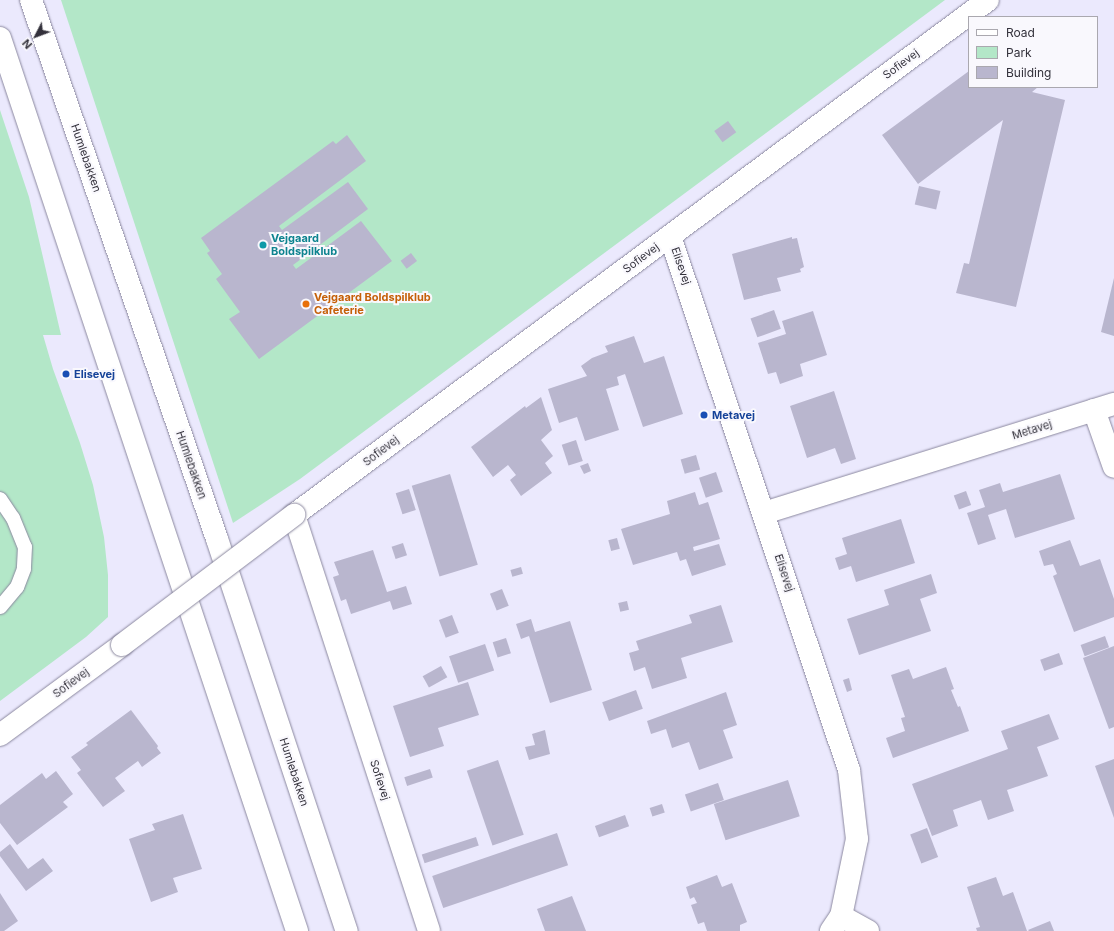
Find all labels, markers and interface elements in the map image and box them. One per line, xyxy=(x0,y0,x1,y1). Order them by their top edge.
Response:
north arrow xyxy=(16,16,56,56)
legend xyxy=(968,16,1098,88)
text: Road xyxy=(1006,25,1035,40)
text: N xyxy=(19,36,35,52)
text: Park xyxy=(1006,45,1032,60)
street label: Sofievej xyxy=(880,46,922,82)
text: Building xyxy=(1006,65,1051,80)
street label: Humlebakken xyxy=(68,122,104,194)
place label: Vejgaard Boldspilklub xyxy=(271,232,337,258)
marker: Vejgaard Boldspilklub xyxy=(258,240,268,250)
street label: Sofievej xyxy=(620,240,662,276)
street label: Elisevej xyxy=(668,245,694,287)
place label: Vejgaard Boldspilklub Cafeterie xyxy=(314,291,431,317)
marker: Vejgaard Boldspilklub Cafeterie xyxy=(301,299,311,309)
place label: Elisevej xyxy=(74,367,115,381)
marker: Elisevej xyxy=(61,369,71,379)
place label: Metavej xyxy=(712,408,755,422)
marker: Metavej xyxy=(699,410,709,420)
street label: Metavej xyxy=(1010,418,1054,442)
street label: Humlebakken xyxy=(173,429,209,501)
street label: Sofievej xyxy=(360,433,402,469)
street label: Elisevej xyxy=(772,552,796,594)
street label: Sofievej xyxy=(50,665,92,701)
street label: Humlebakken xyxy=(277,736,311,808)
street label: Sofievej xyxy=(367,758,393,802)

